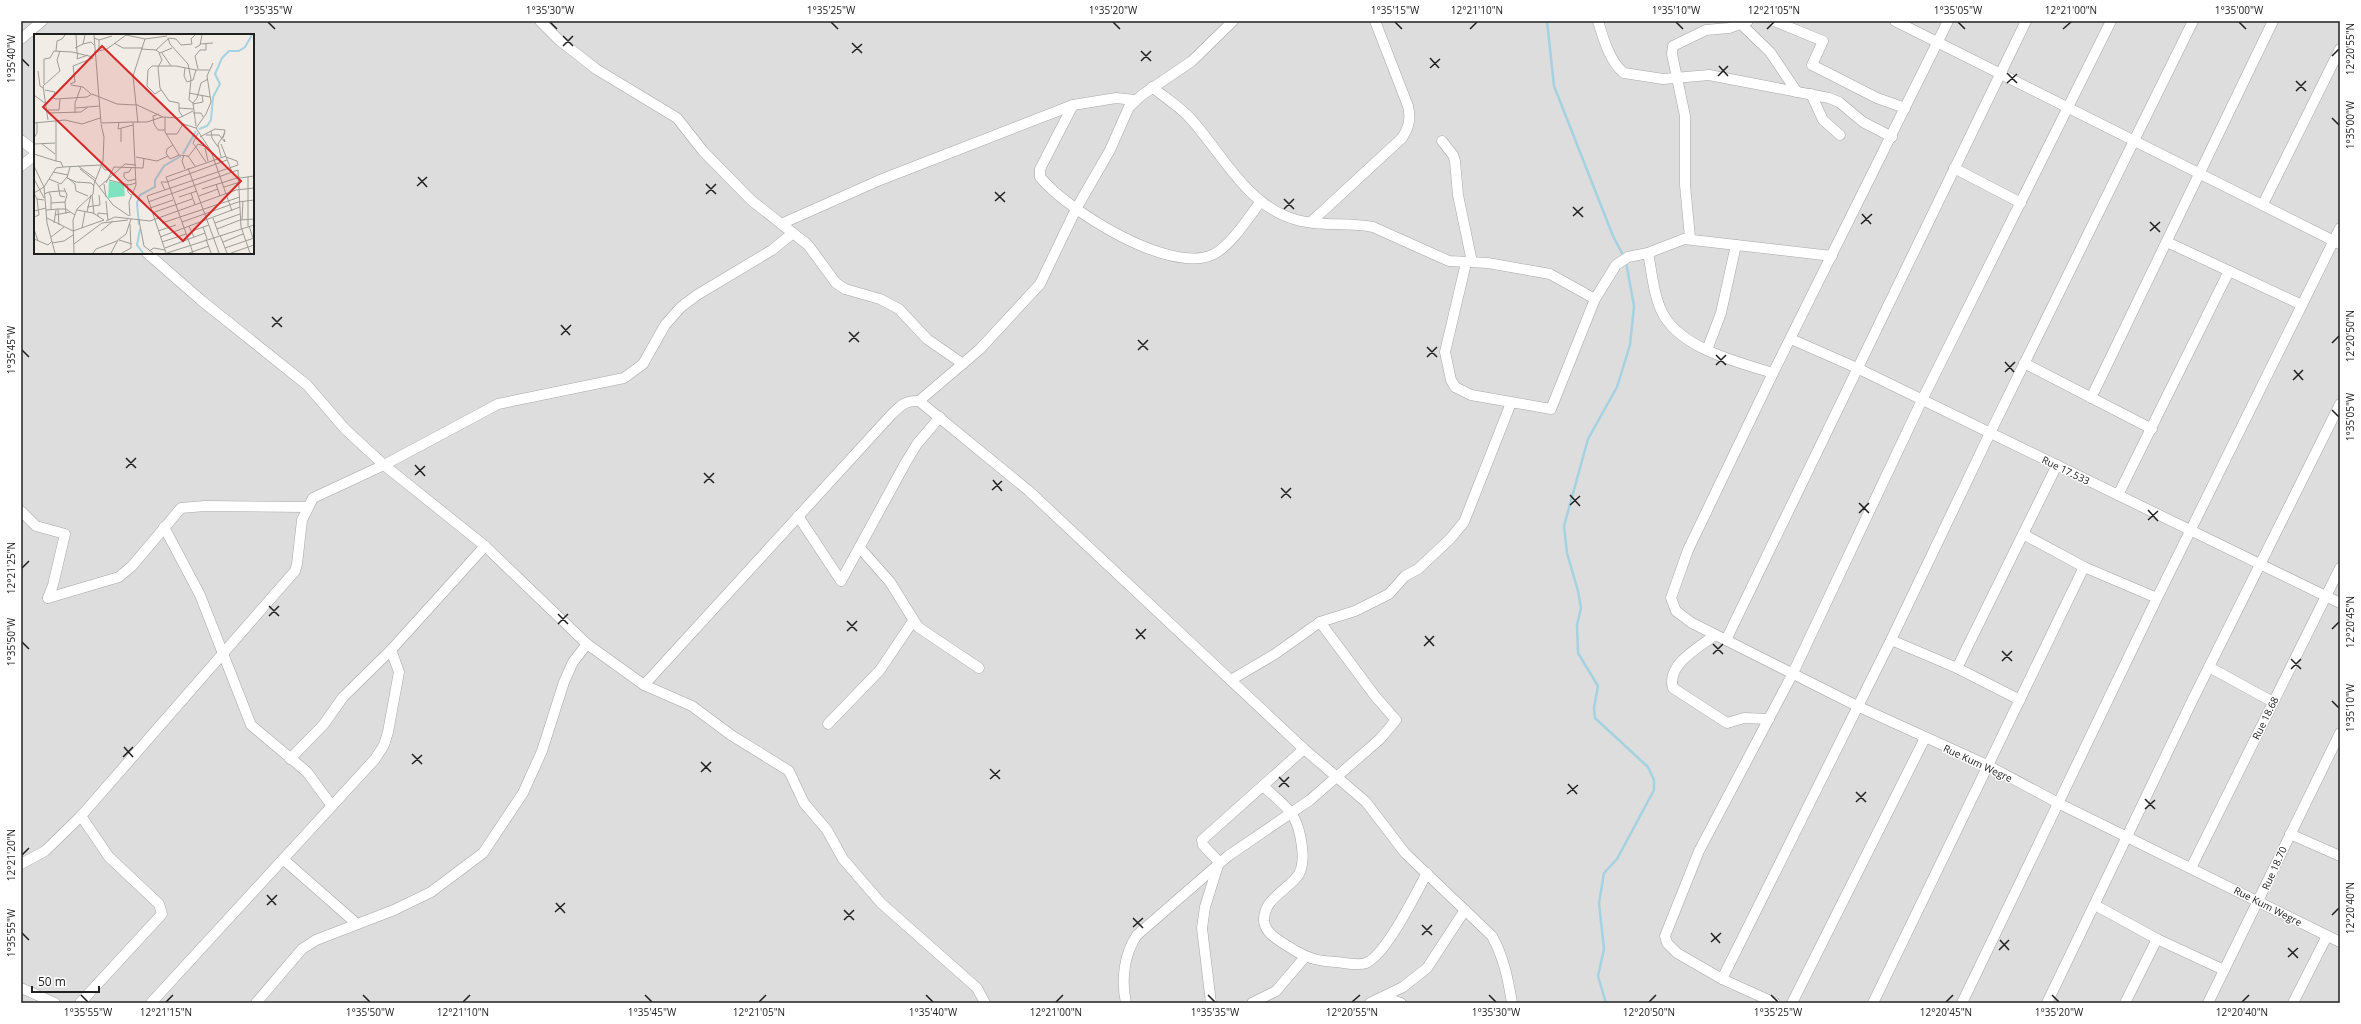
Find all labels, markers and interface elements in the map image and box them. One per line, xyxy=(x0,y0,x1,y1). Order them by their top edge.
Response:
text: 1°35'35"W xyxy=(244,3,293,17)
text: 1°35'30"W xyxy=(526,3,575,17)
text: 1°35'25"W xyxy=(807,3,856,17)
text: 1°35'20"W xyxy=(1089,3,1138,17)
text: 1°35'15"W xyxy=(1371,3,1420,17)
text: 12°21'10"N xyxy=(1451,3,1503,17)
text: 1°35'10"W xyxy=(1652,3,1701,17)
text: 12°21'05"N xyxy=(1748,3,1800,17)
text: 1°35'05"W xyxy=(1934,3,1983,17)
text: 12°21'00"N xyxy=(2045,3,2097,17)
text: 1°35'00"W xyxy=(2215,3,2264,17)
text: 12°20'55"N xyxy=(2343,23,2357,75)
text: 1°35'40"W xyxy=(4,34,18,83)
inset map xyxy=(34,34,254,254)
text: 1°35'00"W xyxy=(2343,100,2357,149)
text: 12°20'50"N xyxy=(2343,310,2357,362)
text: 1°35'45"W xyxy=(4,325,18,374)
text: 1°35'05"W xyxy=(2343,392,2357,441)
street label: Rue 17.533 xyxy=(2040,452,2093,488)
text: 12°21'25"N xyxy=(4,542,18,594)
text: 12°20'45"N xyxy=(2343,596,2357,648)
text: 1°35'50"W xyxy=(4,617,18,666)
text: 1°35'10"W xyxy=(2343,683,2357,732)
street label: Rue 18.68 xyxy=(2249,694,2282,742)
street label: Rue Kum Wegre xyxy=(1941,741,2015,785)
text: 12°21'20"N xyxy=(4,829,18,881)
street label: Rue 18.70 xyxy=(2258,844,2290,892)
text: 12°20'40"N xyxy=(2343,882,2357,934)
street label: Rue Kum Wegre xyxy=(2232,883,2305,929)
text: 1°35'55"W xyxy=(4,908,18,957)
scale bar xyxy=(32,968,99,994)
text: 50 m xyxy=(38,973,66,990)
text: 1°35'55"W xyxy=(64,1005,113,1019)
text: 12°21'15"N xyxy=(140,1005,192,1019)
text: 1°35'50"W xyxy=(346,1005,395,1019)
text: 12°21'10"N xyxy=(437,1005,489,1019)
text: 1°35'45"W xyxy=(628,1005,677,1019)
text: 12°21'05"N xyxy=(733,1005,785,1019)
text: 1°35'40"W xyxy=(909,1005,958,1019)
text: 12°21'00"N xyxy=(1030,1005,1082,1019)
text: 1°35'35"W xyxy=(1191,1005,1240,1019)
text: 12°20'55"N xyxy=(1326,1005,1378,1019)
text: 1°35'30"W xyxy=(1472,1005,1521,1019)
text: 12°20'50"N xyxy=(1623,1005,1675,1019)
text: 1°35'25"W xyxy=(1754,1005,1803,1019)
text: 12°20'45"N xyxy=(1920,1005,1972,1019)
text: 1°35'20"W xyxy=(2035,1005,2084,1019)
text: 12°20'40"N xyxy=(2216,1005,2268,1019)

